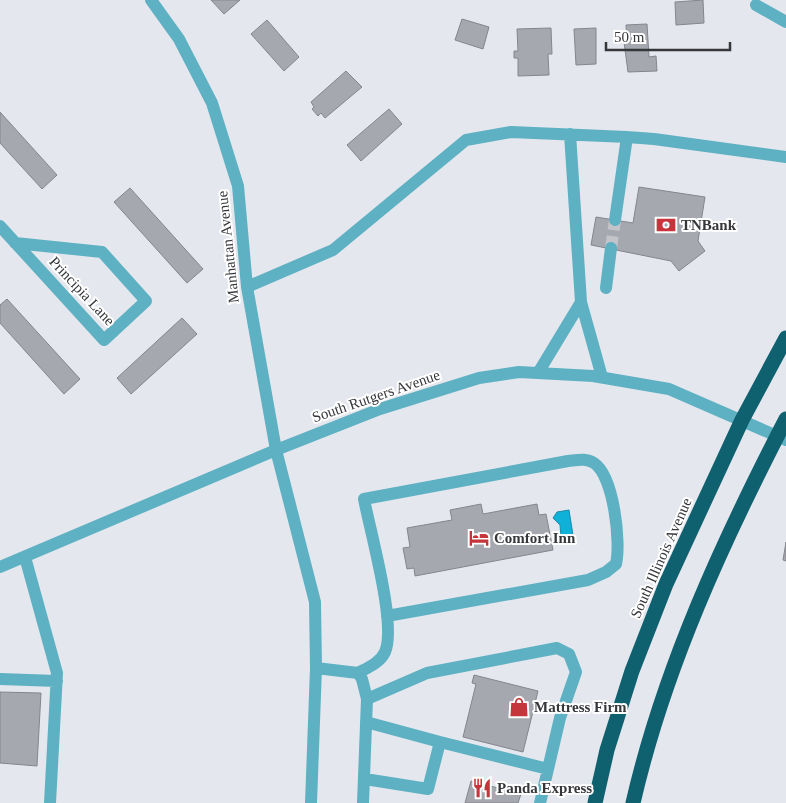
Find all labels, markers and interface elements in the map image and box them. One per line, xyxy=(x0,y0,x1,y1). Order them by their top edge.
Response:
scale bar xyxy=(606,20,730,52)
text: 50 m xyxy=(614,29,645,45)
street label: Manhattan Avenue xyxy=(214,190,242,304)
bank icon: TNBank xyxy=(655,214,677,236)
place label: TNBank xyxy=(681,217,737,233)
street label: Principia Lane xyxy=(46,253,118,329)
street label: South Rutgers Avenue xyxy=(310,367,442,425)
street label: South Illinois Avenue xyxy=(627,495,695,621)
hotel icon: Comfort Inn xyxy=(468,527,490,549)
place label: Comfort Inn xyxy=(494,530,576,546)
shop icon: Mattress Firm xyxy=(508,696,530,718)
place label: Mattress Firm xyxy=(534,699,627,715)
restaurant icon: Panda Express xyxy=(471,777,493,799)
place label: Panda Express xyxy=(497,780,592,796)

